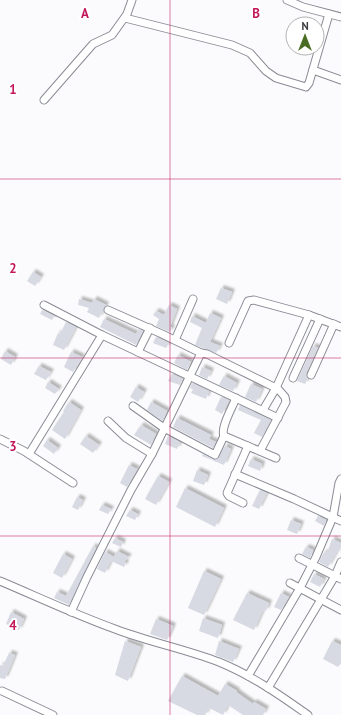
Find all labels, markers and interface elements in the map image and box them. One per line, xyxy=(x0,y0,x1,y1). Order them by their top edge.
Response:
text: A xyxy=(81,5,89,22)
text: B xyxy=(252,5,260,22)
north arrow xyxy=(285,16,325,56)
text: N xyxy=(301,19,309,33)
text: 1 xyxy=(9,81,17,98)
text: 2 xyxy=(9,260,17,277)
text: 3 xyxy=(9,438,17,455)
text: 4 xyxy=(9,617,17,634)

